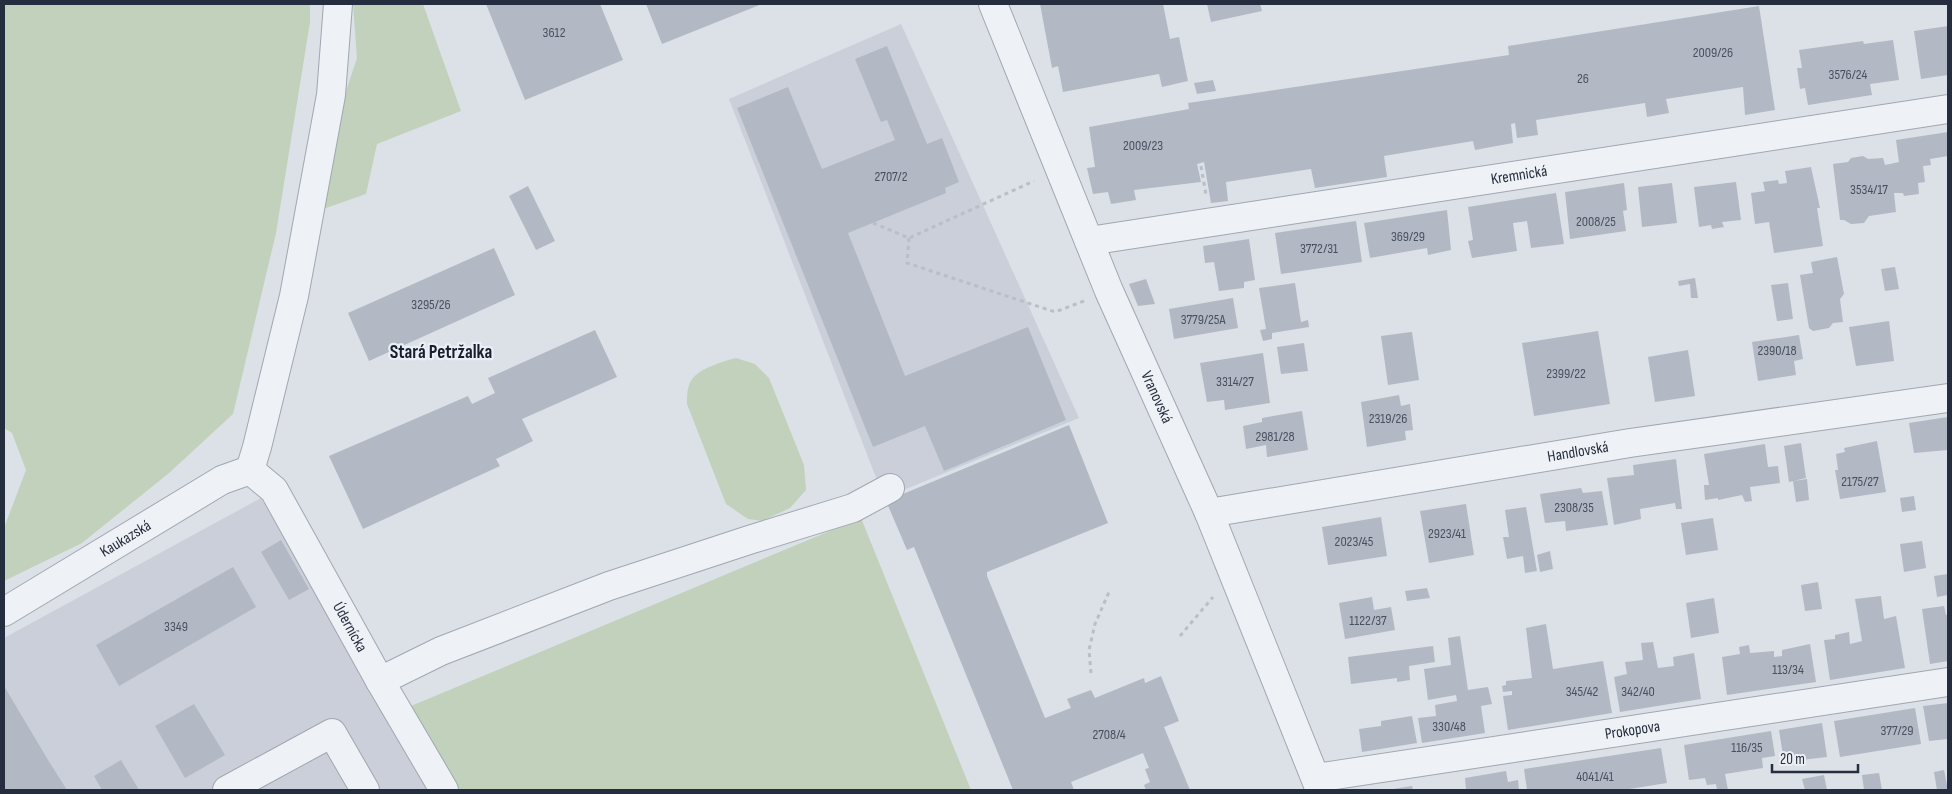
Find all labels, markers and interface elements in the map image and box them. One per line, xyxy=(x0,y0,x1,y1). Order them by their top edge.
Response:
house number: 3612 xyxy=(543,24,566,41)
house number: 2009/26 xyxy=(1693,44,1733,61)
house number: 3576/24 xyxy=(1829,66,1868,83)
house number: 26 xyxy=(1577,70,1589,87)
house number: 2009/23 xyxy=(1123,137,1163,154)
street label: Kremnická xyxy=(1489,161,1548,189)
house number: 2707/2 xyxy=(875,168,908,185)
house number: 3534/17 xyxy=(1850,181,1888,198)
house number: 2008/25 xyxy=(1576,213,1616,230)
house number: 369/29 xyxy=(1391,228,1425,245)
house number: 3772/31 xyxy=(1300,240,1338,257)
house number: 3295/26 xyxy=(411,296,451,313)
house number: 3779/25A xyxy=(1181,311,1226,328)
district label: Stará Petržalka xyxy=(390,341,492,364)
house number: 2390/18 xyxy=(1757,342,1797,359)
house number: 2399/22 xyxy=(1546,365,1586,382)
street label: Vranovská xyxy=(1137,368,1177,426)
house number: 3314/27 xyxy=(1216,373,1254,390)
house number: 2319/26 xyxy=(1369,410,1407,427)
house number: 2981/28 xyxy=(1255,428,1295,445)
street label: Handlovská xyxy=(1546,437,1610,466)
house number: 2175/27 xyxy=(1841,473,1879,490)
house number: 2308/35 xyxy=(1554,499,1594,516)
street label: Kaukazská xyxy=(97,516,154,561)
house number: 2923/41 xyxy=(1428,525,1466,542)
house number: 2023/45 xyxy=(1335,533,1374,550)
street label: Údernícka xyxy=(329,599,372,655)
house number: 1122/37 xyxy=(1349,612,1387,629)
house number: 3349 xyxy=(164,618,188,635)
house number: 113/34 xyxy=(1772,661,1804,678)
house number: 345/42 xyxy=(1566,683,1599,700)
house number: 342/40 xyxy=(1621,683,1655,700)
street label: Prokopova xyxy=(1604,716,1661,744)
house number: 330/48 xyxy=(1432,718,1466,735)
house number: 377/29 xyxy=(1880,722,1914,739)
house number: 2708/4 xyxy=(1092,726,1126,743)
house number: 116/35 xyxy=(1731,739,1763,756)
scale bar xyxy=(1772,742,1858,774)
text: 20 m xyxy=(1780,750,1805,769)
house number: 4041/41 xyxy=(1576,768,1614,785)

